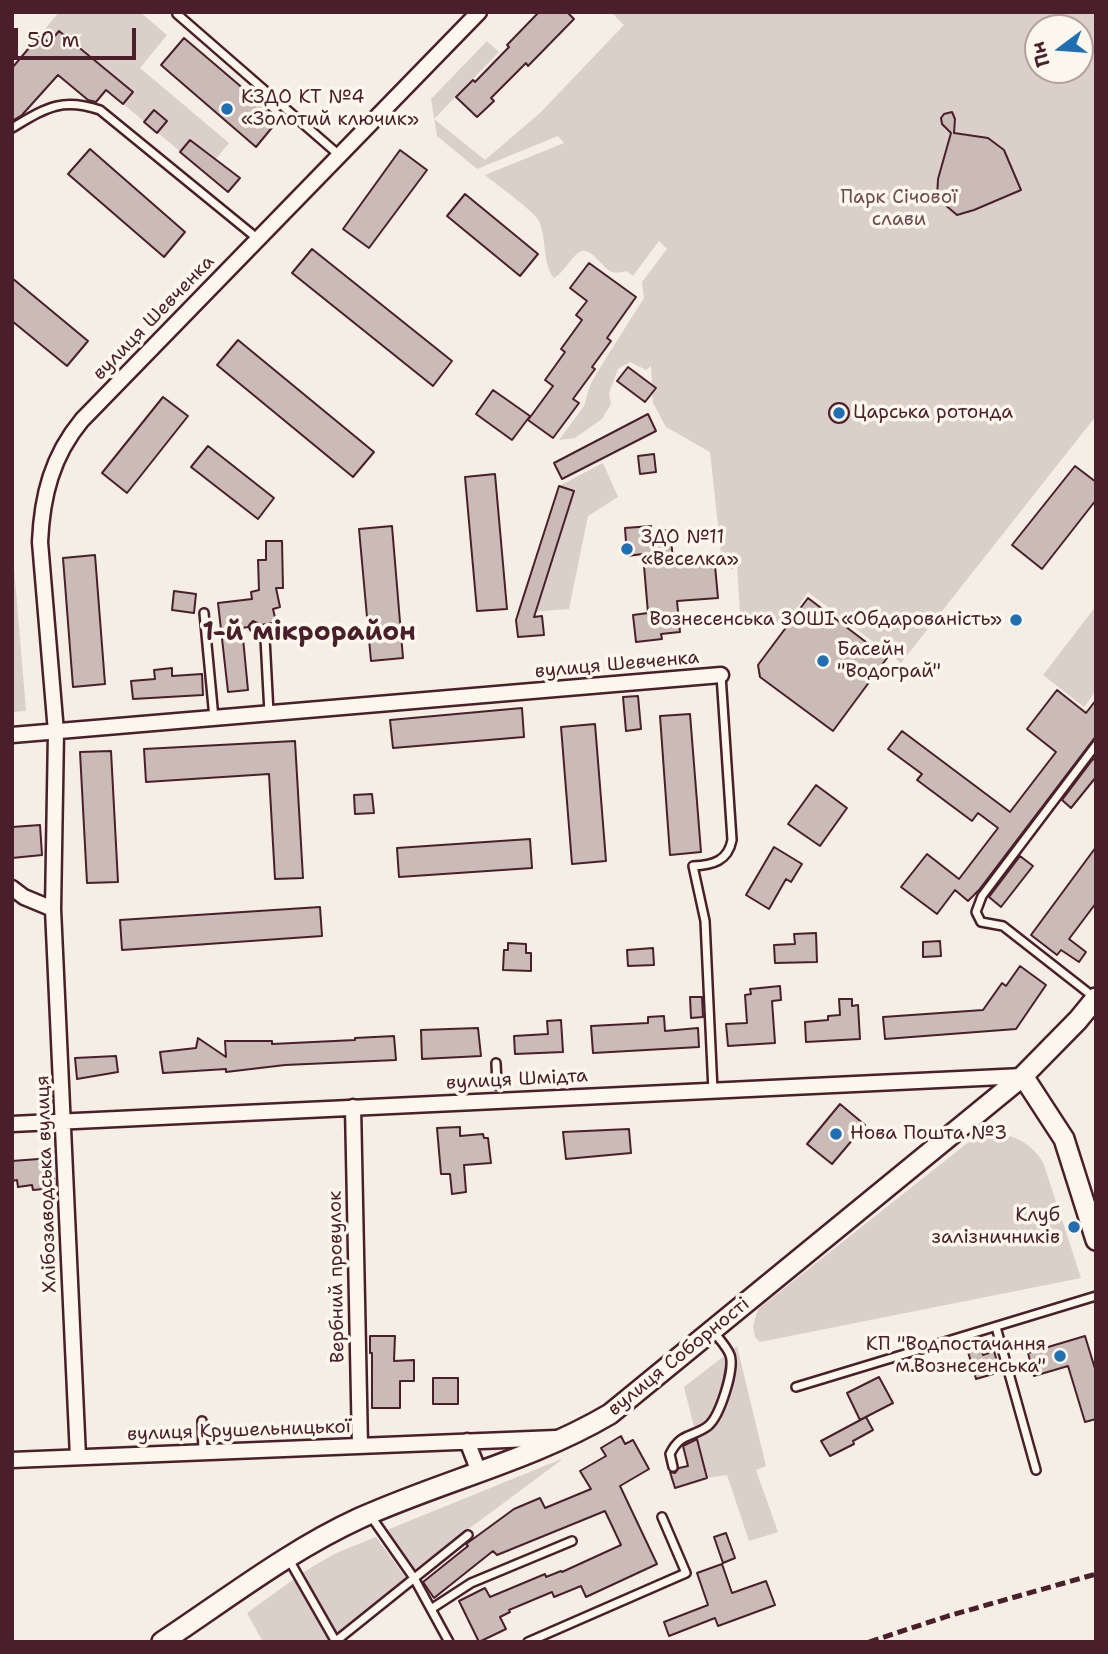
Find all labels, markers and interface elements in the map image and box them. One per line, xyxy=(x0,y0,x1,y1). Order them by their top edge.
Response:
scale bar xyxy=(18,14,140,58)
north arrow xyxy=(1024,14,1094,84)
text: 50 m xyxy=(27,26,80,54)
text: Пн xyxy=(1025,39,1056,70)
place label: КЗДО КТ №4 «Золотий ключик» xyxy=(241,87,419,131)
marker: КЗДО КТ №4 «Золотий ключик» xyxy=(219,101,235,117)
park label: Парк Січової слави xyxy=(841,187,957,231)
street label: вулиця Шевченка xyxy=(89,251,219,385)
place label: Царська ротонда xyxy=(853,402,1013,424)
marker: Царська ротонда xyxy=(831,405,847,421)
place label: ЗДО №11 «Веселка» xyxy=(641,527,739,571)
marker: ЗДО №11 «Веселка» xyxy=(619,541,635,557)
place label: Вознесенська ЗОШІ «Обдарованість» xyxy=(649,609,1002,631)
marker: Вознесенська ЗОШІ «Обдарованість» xyxy=(1008,612,1024,628)
district label: 1-й мікрорайон xyxy=(202,617,416,649)
place label: Басейн "Водограй" xyxy=(837,639,941,683)
street label: вулиця Шевченка xyxy=(534,646,700,684)
marker: Басейн "Водограй" xyxy=(815,653,831,669)
street label: вулиця Шмідта xyxy=(445,1065,589,1095)
street label: Хлібозаводська вулиця xyxy=(32,1075,62,1293)
place label: Нова Пошта №3 xyxy=(850,1123,1007,1145)
marker: Нова Пошта №3 xyxy=(828,1126,844,1142)
street label: Вербний провулок xyxy=(324,1191,350,1363)
place label: Клуб залізничників xyxy=(932,1205,1060,1249)
marker: Клуб залізничників xyxy=(1066,1219,1082,1235)
street label: вулиця Соборності xyxy=(604,1293,754,1421)
place label: КП "Водпостачання м.Вознесенська" xyxy=(866,1334,1046,1378)
marker: КП "Водпостачання м.Вознесенська" xyxy=(1052,1348,1068,1364)
street label: вулиця Крушельницької xyxy=(127,1416,351,1446)

